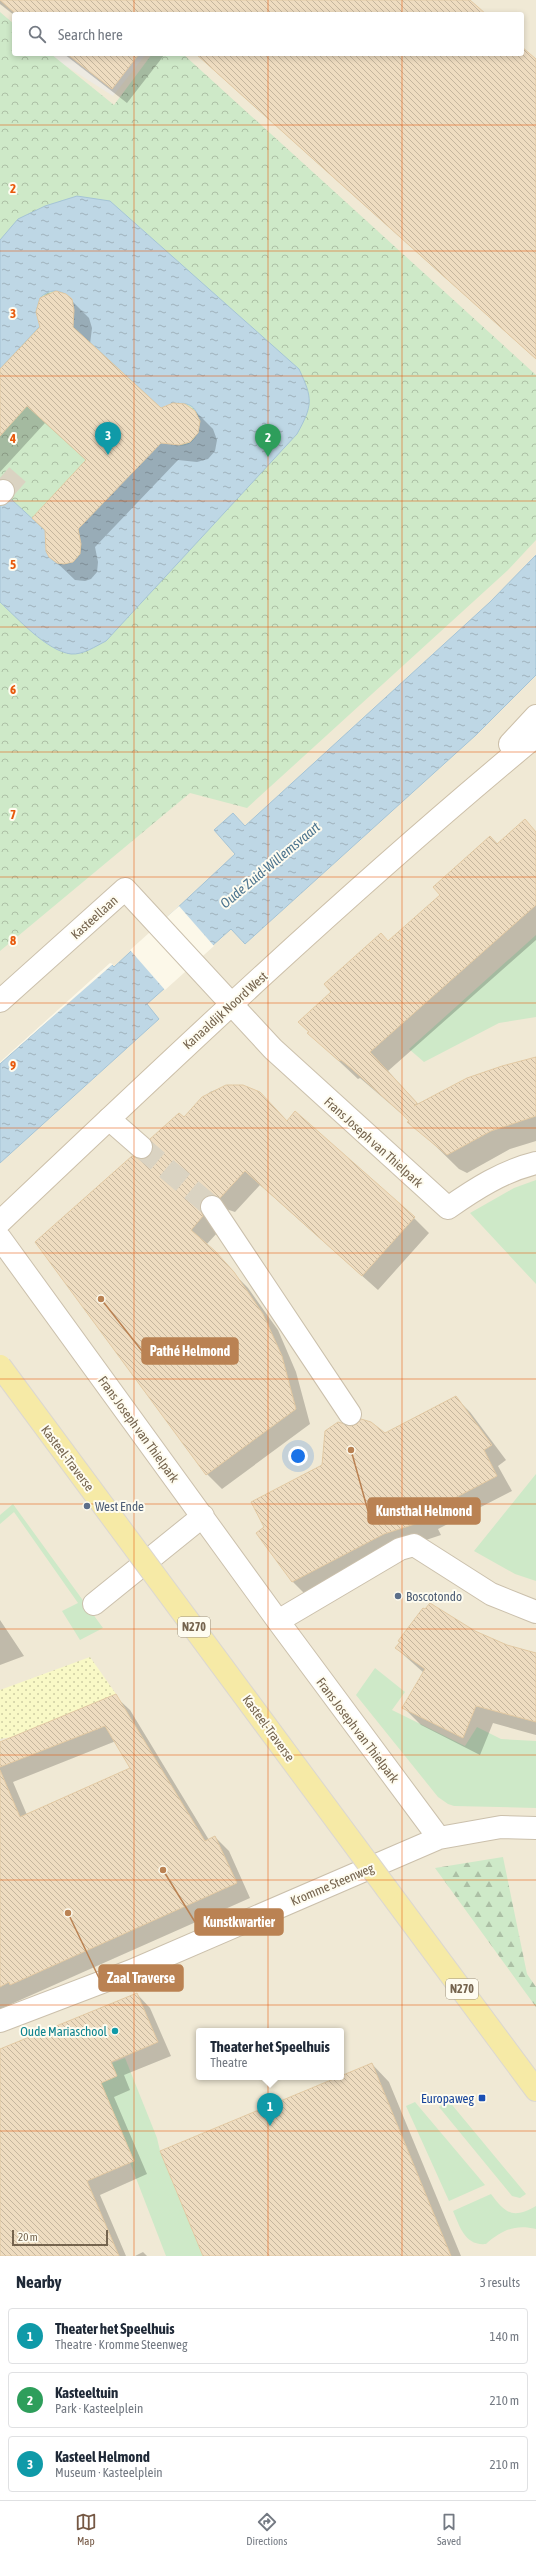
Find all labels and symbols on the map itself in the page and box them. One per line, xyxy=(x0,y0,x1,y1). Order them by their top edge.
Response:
text: 2 xyxy=(10,181,16,196)
text: 3 xyxy=(10,306,16,321)
pin: 3 xyxy=(95,422,121,455)
pin: 2 xyxy=(255,424,281,457)
text: 4 xyxy=(9,431,16,446)
text: 5 xyxy=(10,557,16,572)
text: 6 xyxy=(10,682,16,697)
text: 7 xyxy=(10,807,16,822)
water label: Oude Zuid-Willemsvaart xyxy=(217,819,323,911)
street label: Kasteellaan xyxy=(68,893,121,942)
text: 8 xyxy=(10,933,16,948)
street label: Kanaaldijk Noord West xyxy=(180,968,271,1052)
text: 9 xyxy=(10,1058,16,1073)
street label: Frans Joseph van Thielpark xyxy=(321,1094,426,1191)
callout: Pathé Helmond xyxy=(142,1338,238,1364)
text: Pathé Helmond xyxy=(150,1343,231,1359)
street label: Frans Joseph van Thielpark xyxy=(95,1373,182,1485)
street label: Kasteel-Traverse xyxy=(38,1423,97,1494)
your location xyxy=(288,1446,308,1466)
callout: Kunsthal Helmond xyxy=(368,1498,480,1524)
place label: West Ende xyxy=(95,1499,144,1514)
marker: West Ende xyxy=(82,1501,92,1511)
text: Kunsthal Helmond xyxy=(376,1503,473,1519)
place label: Boscotondo xyxy=(406,1589,462,1604)
marker: Boscotondo xyxy=(393,1591,403,1601)
road number: N270 xyxy=(178,1617,210,1637)
street label: Frans Joseph van Thielpark xyxy=(313,1675,402,1786)
street label: Kasteel-Traverse xyxy=(240,1692,298,1764)
street label: Kromme Steenweg xyxy=(288,1860,376,1909)
callout: Kunstkwartier xyxy=(195,1909,283,1935)
text: Kunstkwartier xyxy=(203,1914,276,1930)
callout: Zaal Traverse xyxy=(99,1965,183,1991)
text: Zaal Traverse xyxy=(107,1970,175,1986)
road number: N270 xyxy=(446,1979,478,1999)
place label: Oude Mariaschool xyxy=(20,2024,108,2039)
marker: Oude Mariaschool xyxy=(110,2026,120,2036)
place label: Europaweg xyxy=(421,2091,474,2106)
pin: 1 xyxy=(257,2093,283,2126)
marker: Europaweg xyxy=(477,2093,487,2103)
scale bar xyxy=(12,2228,108,2247)

